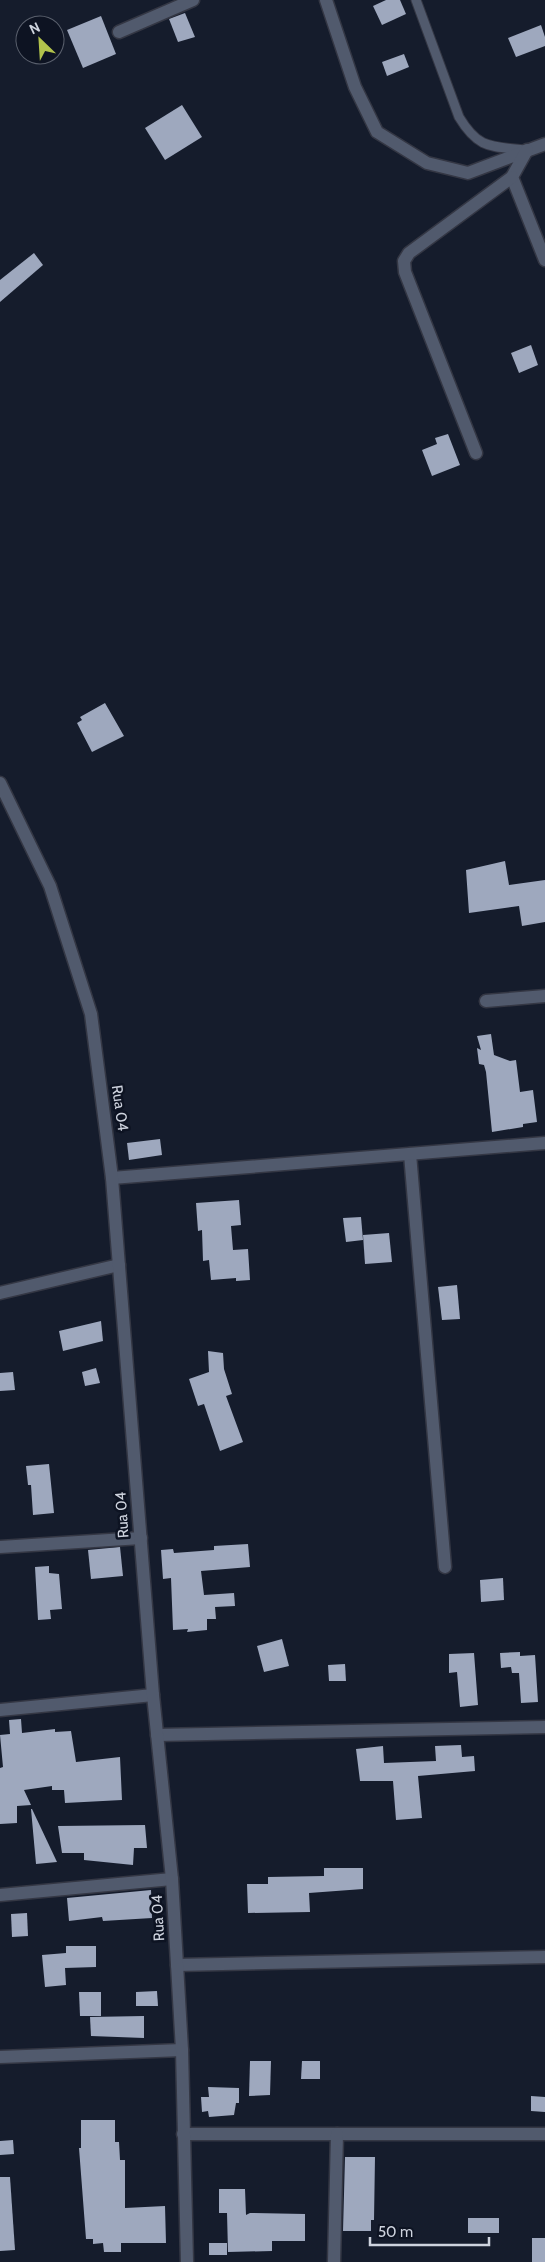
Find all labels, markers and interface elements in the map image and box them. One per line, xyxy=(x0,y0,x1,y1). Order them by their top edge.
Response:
north arrow xyxy=(15,15,65,65)
text: N xyxy=(26,18,43,38)
street label: Rua 04 xyxy=(108,1084,132,1133)
street label: Rua 04 xyxy=(111,1491,133,1539)
street label: Rua 04 xyxy=(148,1894,168,1942)
scale bar xyxy=(370,2214,489,2246)
text: 50 m xyxy=(378,2223,413,2241)

